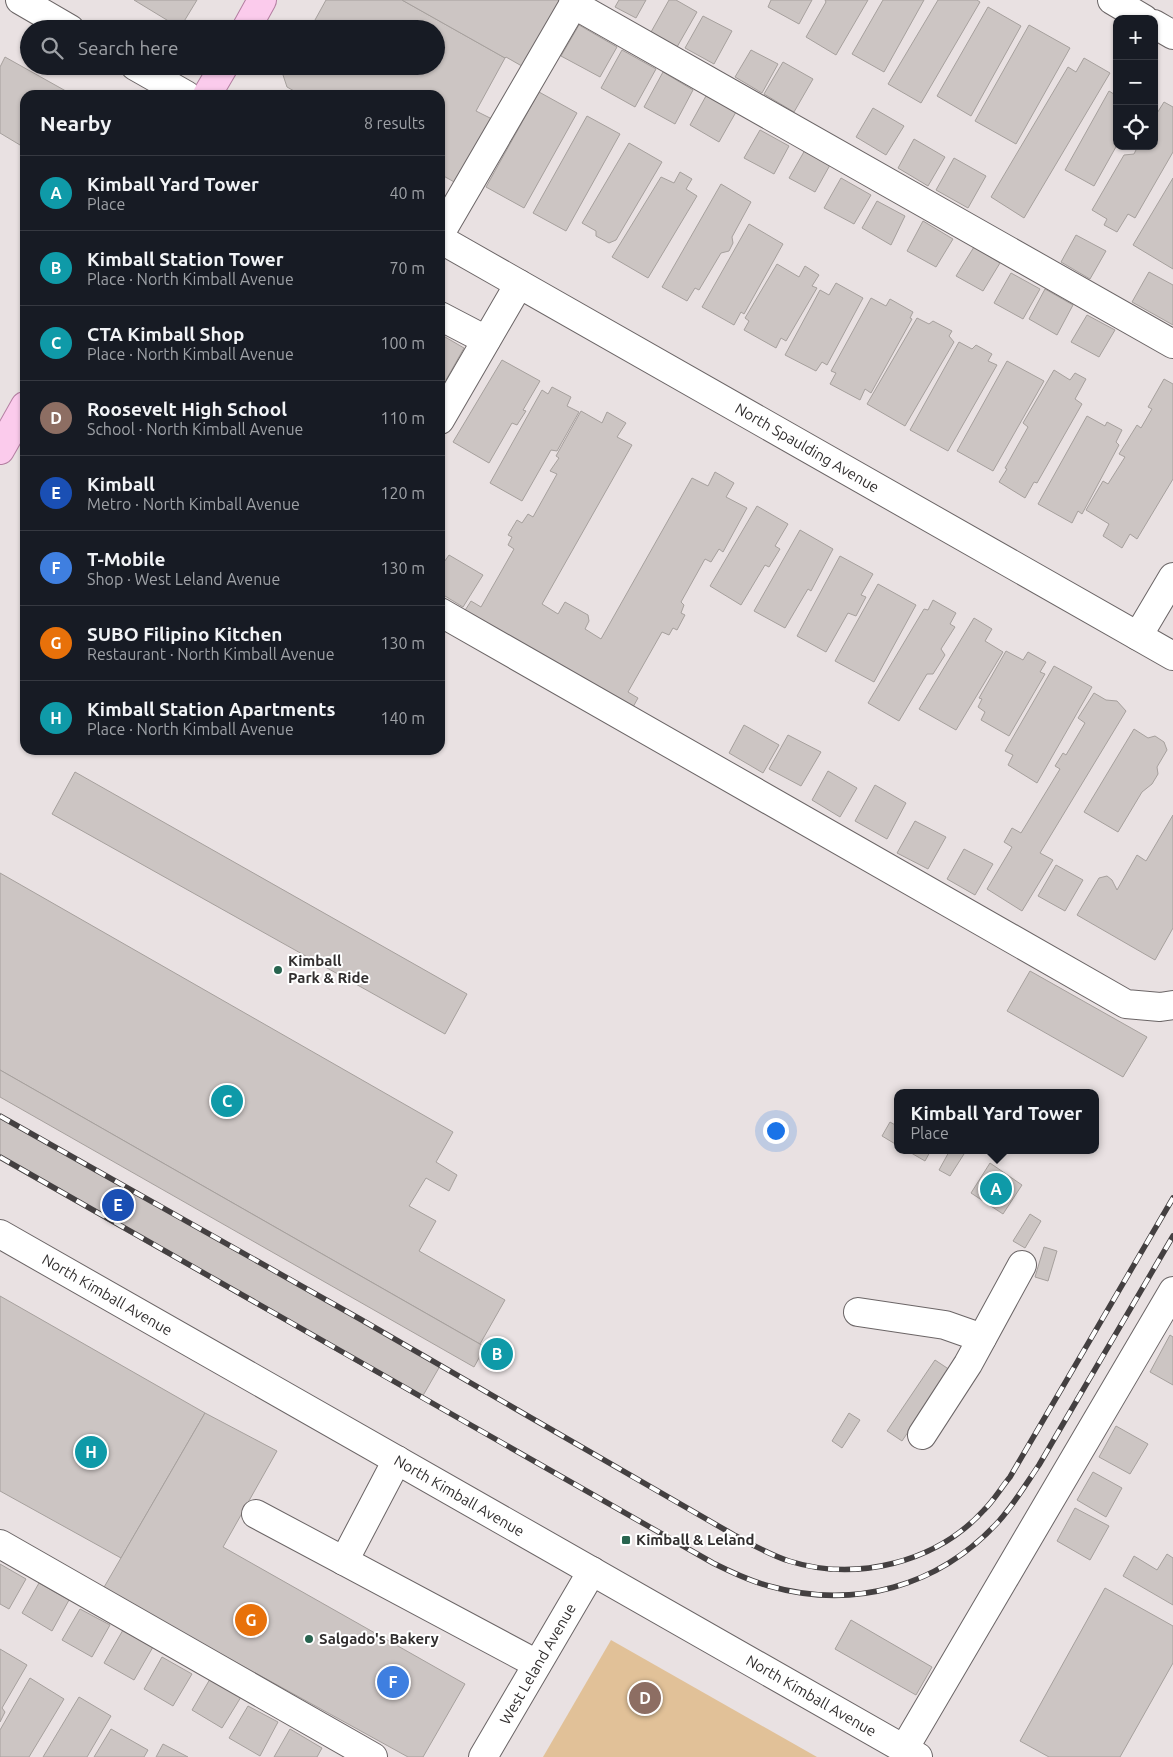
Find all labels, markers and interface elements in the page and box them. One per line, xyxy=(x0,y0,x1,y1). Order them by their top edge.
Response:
map controls xyxy=(1113,15,1158,150)
button: + xyxy=(1113,15,1158,60)
search box xyxy=(20,20,445,75)
icon: search xyxy=(38,34,66,62)
text: Search here xyxy=(78,37,178,59)
button: − xyxy=(1113,60,1158,105)
button: locate xyxy=(1113,105,1158,150)
text: Nearby xyxy=(40,111,111,135)
text: 8 results xyxy=(364,114,425,132)
text: Kimball Yard Tower xyxy=(87,173,259,195)
text: A xyxy=(50,184,62,202)
text: 40 m xyxy=(389,184,425,202)
text: Place xyxy=(87,195,125,213)
text: Kimball Station Tower xyxy=(87,248,284,270)
text: B xyxy=(51,259,61,277)
text: 70 m xyxy=(389,259,425,277)
text: Place · North Kimball Avenue xyxy=(87,270,294,288)
text: CTA Kimball Shop xyxy=(87,323,244,345)
text: C xyxy=(51,334,61,352)
text: 100 m xyxy=(380,334,425,352)
text: Place · North Kimball Avenue xyxy=(87,345,294,363)
text: Roosevelt High School xyxy=(87,398,287,420)
street label: North Spaulding Avenue xyxy=(732,399,882,496)
text: D xyxy=(50,409,62,427)
text: 110 m xyxy=(380,409,425,427)
text: School · North Kimball Avenue xyxy=(87,420,303,438)
text: Kimball xyxy=(87,473,155,495)
text: E xyxy=(51,484,61,502)
text: 120 m xyxy=(380,484,425,502)
text: Metro · North Kimball Avenue xyxy=(87,495,300,513)
text: T-Mobile xyxy=(87,548,165,570)
text: F xyxy=(52,559,61,577)
text: 130 m xyxy=(380,559,425,577)
text: Shop · West Leland Avenue xyxy=(87,570,280,588)
text: SUBO Filipino Kitchen xyxy=(87,623,282,645)
text: G xyxy=(50,634,62,652)
text: 130 m xyxy=(380,634,425,652)
text: Restaurant · North Kimball Avenue xyxy=(87,645,335,663)
text: Kimball Station Apartments xyxy=(87,698,335,720)
text: H xyxy=(50,709,62,727)
text: 140 m xyxy=(380,709,425,727)
text: Place · North Kimball Avenue xyxy=(87,720,294,738)
place label: Kimball Park & Ride xyxy=(288,952,369,986)
marker: Kimball Park & Ride xyxy=(272,964,284,976)
pin: C xyxy=(211,1082,243,1120)
popup xyxy=(894,1089,1099,1154)
text: Kimball Yard Tower xyxy=(911,1102,1082,1124)
your location xyxy=(763,1118,789,1144)
text: Place xyxy=(911,1124,949,1142)
pin: A xyxy=(980,1170,1012,1208)
pin: E xyxy=(102,1186,134,1224)
street label: North Kimball Avenue xyxy=(39,1250,175,1339)
pin: B xyxy=(481,1335,513,1373)
pin: H xyxy=(75,1433,107,1471)
street label: North Kimball Avenue xyxy=(391,1451,527,1540)
place label: Kimball & Leland xyxy=(636,1531,755,1548)
marker: Kimball & Leland xyxy=(620,1534,632,1546)
street label: West Leland Avenue xyxy=(496,1600,579,1727)
pin: G xyxy=(235,1601,267,1639)
place label: Salgado's Bakery xyxy=(319,1630,439,1647)
marker: Salgado's Bakery xyxy=(303,1633,315,1645)
street label: North Kimball Avenue xyxy=(743,1651,879,1740)
pin: F xyxy=(377,1663,409,1701)
pin: D xyxy=(629,1679,661,1717)

